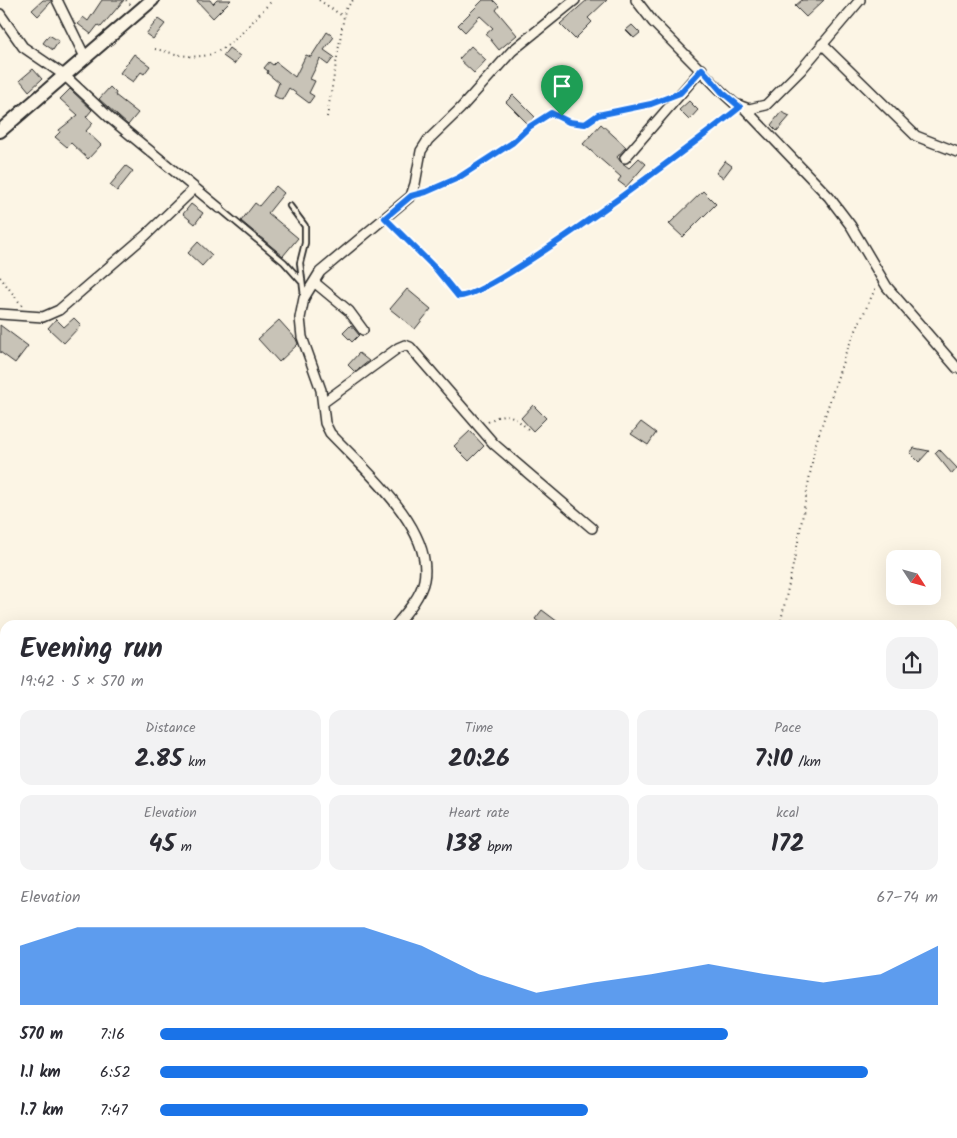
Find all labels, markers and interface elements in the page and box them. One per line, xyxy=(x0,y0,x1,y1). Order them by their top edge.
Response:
pin xyxy=(541,65,583,116)
icon: arrive xyxy=(548,72,576,100)
north arrow xyxy=(886,550,941,605)
map controls xyxy=(886,550,941,605)
text: Evening run xyxy=(20,627,163,672)
button: share xyxy=(886,637,938,689)
text: 19:42 · 5 × 570 m xyxy=(20,669,144,694)
text: Distance xyxy=(145,717,195,739)
text: Time xyxy=(465,717,493,739)
text: Pace xyxy=(774,717,801,739)
text: 2.85 xyxy=(135,739,183,779)
text: 20:26 xyxy=(448,739,510,779)
text: 7:10 xyxy=(754,739,793,779)
text: km xyxy=(183,751,206,773)
text: /km xyxy=(793,751,821,773)
text: Elevation xyxy=(144,802,197,824)
text: Heart rate xyxy=(449,802,509,824)
text: kcal xyxy=(776,802,799,824)
text: 45 xyxy=(149,824,175,864)
text: 138 xyxy=(446,824,482,864)
text: 172 xyxy=(771,824,805,864)
text: m xyxy=(175,836,192,858)
text: bpm xyxy=(482,836,512,858)
text: Elevation xyxy=(20,885,81,910)
text: 67–74 m xyxy=(877,885,938,910)
text: 570 m xyxy=(20,1022,63,1047)
text: 7:16 xyxy=(100,1022,125,1047)
text: 1.1 km xyxy=(20,1060,61,1085)
text: 6:52 xyxy=(100,1060,131,1085)
text: 1.7 km xyxy=(20,1098,63,1123)
text: 7:47 xyxy=(100,1098,128,1123)

